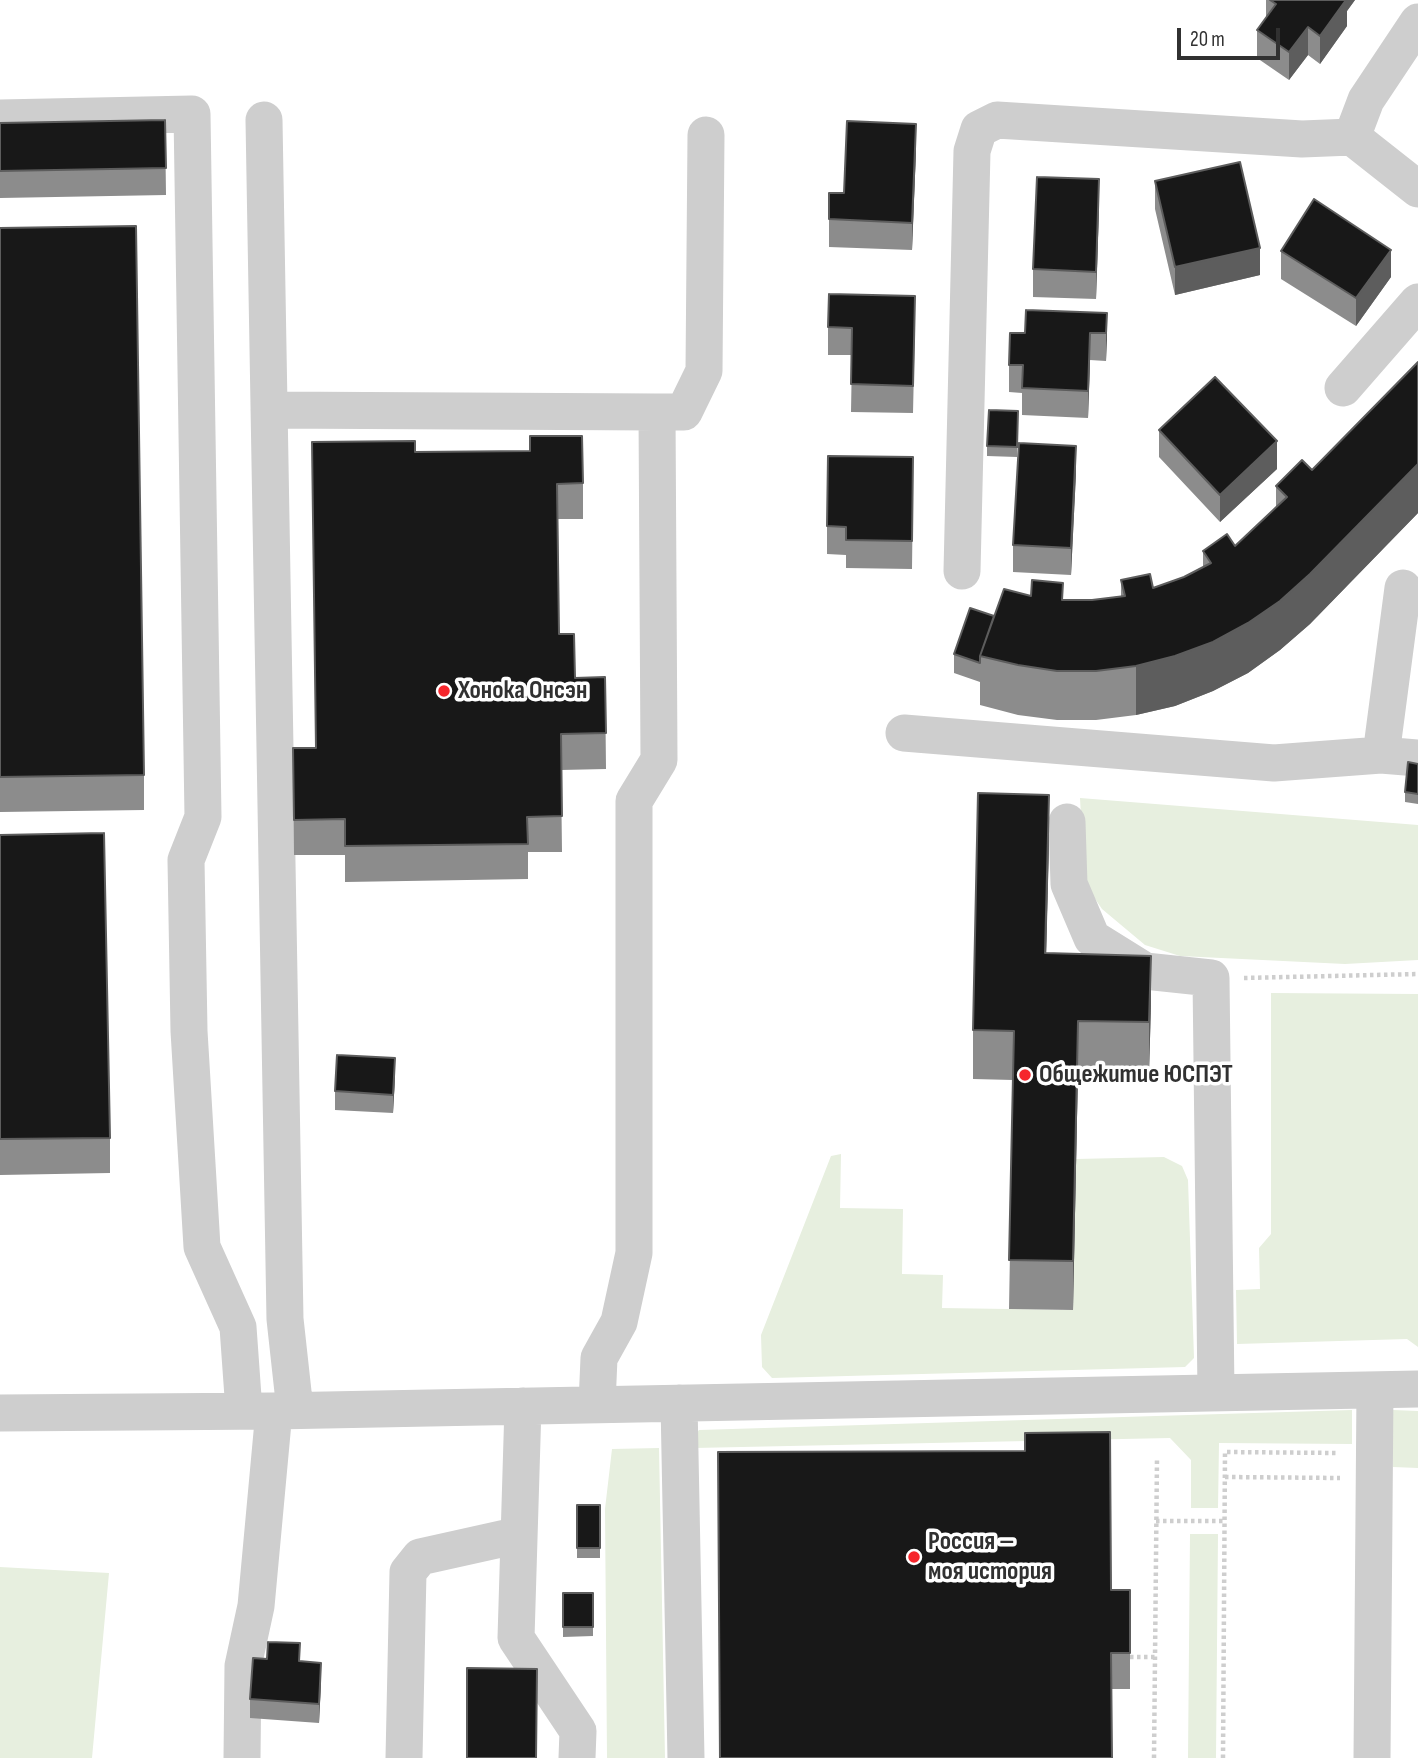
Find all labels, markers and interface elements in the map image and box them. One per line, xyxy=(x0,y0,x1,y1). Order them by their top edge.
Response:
scale bar xyxy=(1180,14,1283,58)
text: 20 m xyxy=(1190,27,1225,52)
place label: Хонока Онсэн xyxy=(458,675,587,707)
marker: Хонока Онсэн xyxy=(436,683,452,699)
place label: Общежитие ЮСПЭТ xyxy=(1039,1059,1233,1091)
marker: Общежитие ЮСПЭТ xyxy=(1017,1067,1033,1083)
place label: Россия – моя история xyxy=(928,1526,1052,1588)
marker: Россия – моя история xyxy=(906,1549,922,1565)

